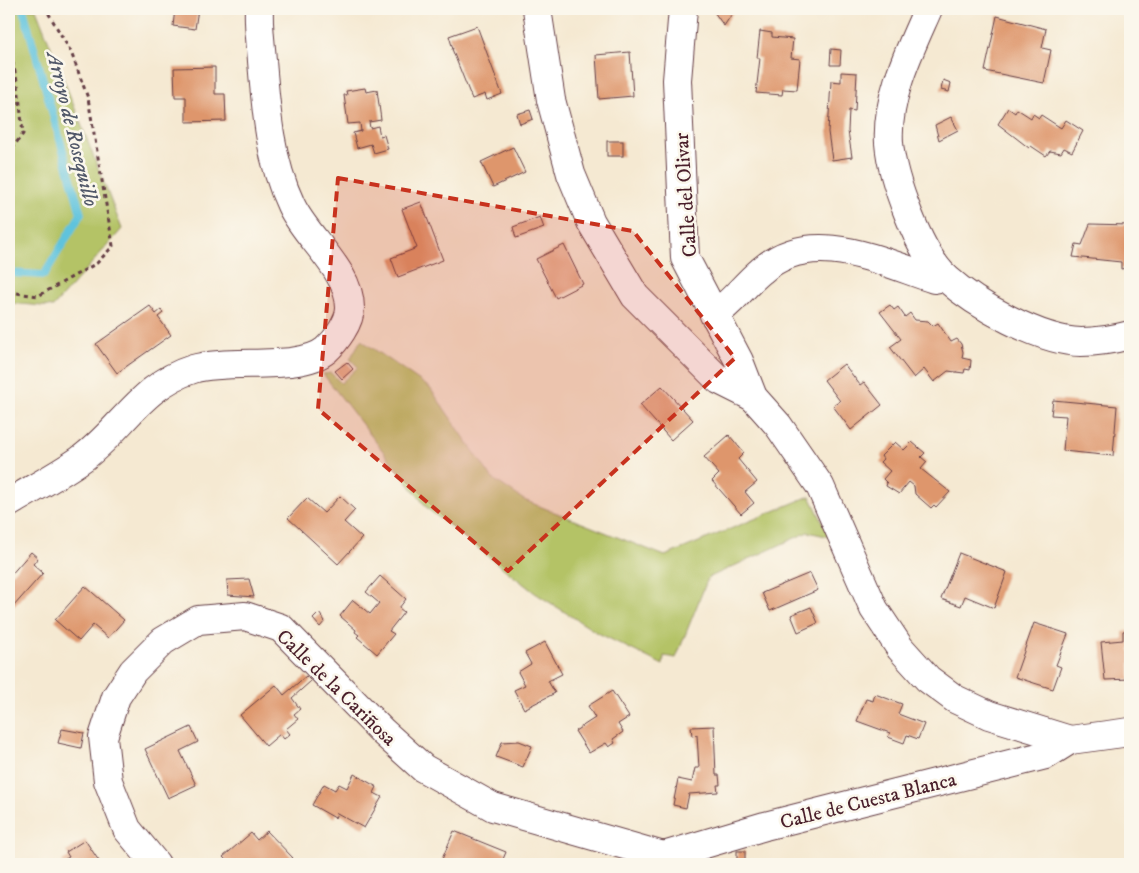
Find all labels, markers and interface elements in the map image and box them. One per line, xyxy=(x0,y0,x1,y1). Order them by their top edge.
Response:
water label: Arroyo de Rosequillo xyxy=(39,47,104,210)
street label: Calle del Olivar xyxy=(670,131,703,258)
street label: Calle de la Cariñosa xyxy=(271,624,402,752)
street label: Calle de Cuesta Blanca xyxy=(778,767,959,835)

